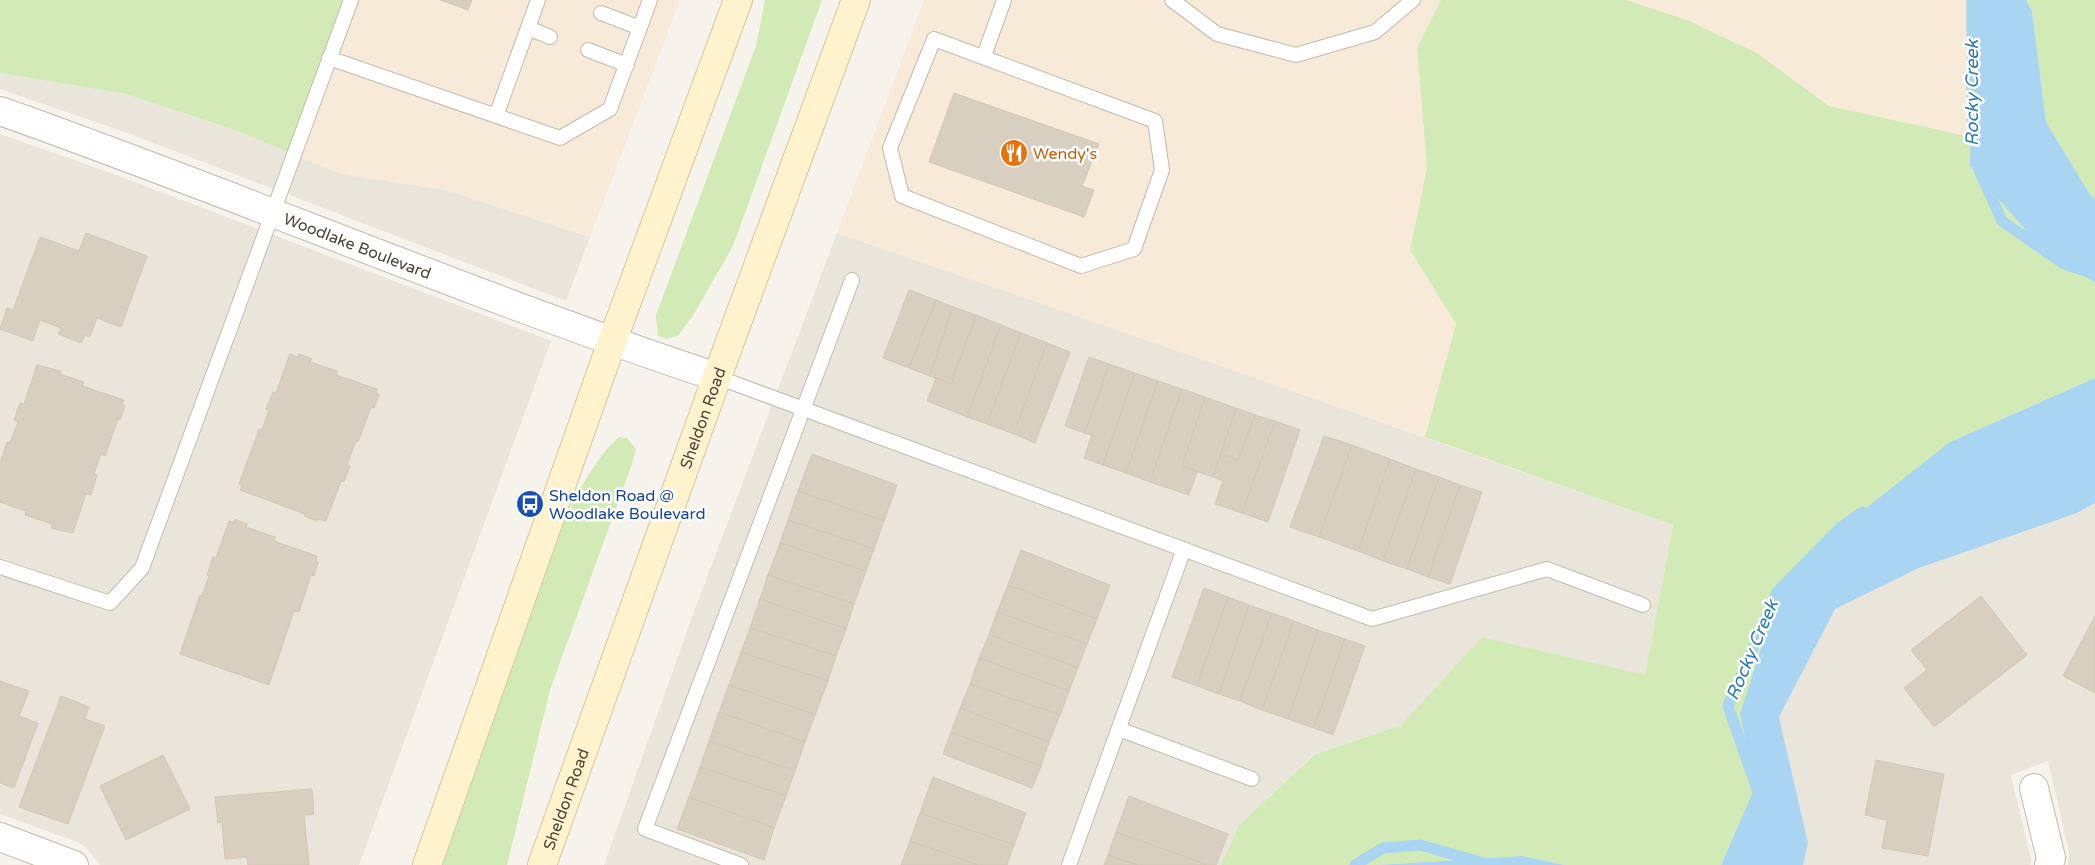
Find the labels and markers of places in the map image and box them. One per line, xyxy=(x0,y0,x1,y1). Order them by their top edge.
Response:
restaurant icon: Wendy's xyxy=(999,138,1029,168)
place label: Wendy's xyxy=(1033,144,1097,164)
place label: Sheldon Road @ Woodlake Boulevard xyxy=(549,486,706,524)
bus stop icon: Sheldon Road @ Woodlake Boulevard xyxy=(515,489,545,519)

